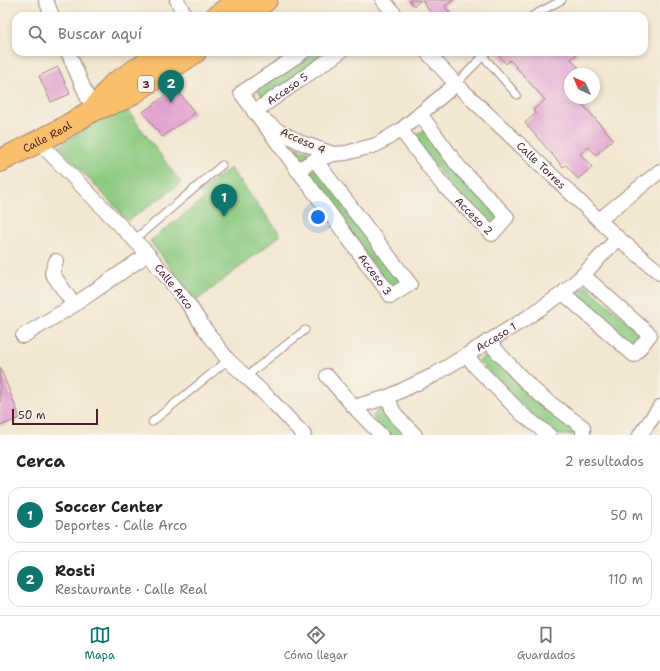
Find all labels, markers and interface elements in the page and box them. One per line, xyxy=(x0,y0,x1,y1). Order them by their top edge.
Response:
search box xyxy=(12,12,648,56)
icon: search xyxy=(26,23,48,45)
text: Buscar aquí xyxy=(58,24,142,44)
north arrow xyxy=(564,68,600,104)
street label: Acceso 5 xyxy=(264,69,311,108)
pin: 2 xyxy=(158,70,184,103)
road number: 3 xyxy=(138,76,154,92)
street label: Calle Real xyxy=(20,117,75,156)
street label: Acceso 4 xyxy=(278,124,328,158)
street label: Calle Torres xyxy=(513,138,569,192)
pin: 1 xyxy=(211,184,237,217)
street label: Acceso 2 xyxy=(452,194,496,238)
your location xyxy=(308,207,328,227)
street label: Acceso 3 xyxy=(355,251,395,298)
street label: Calle Arco xyxy=(151,261,197,312)
street label: Acceso 1 xyxy=(473,319,519,355)
scale bar xyxy=(12,407,98,426)
text: 50 m xyxy=(18,408,46,423)
text: Cerca xyxy=(16,450,65,472)
text: 2 resultados xyxy=(565,453,644,470)
text: Soccer Center xyxy=(55,497,163,517)
text: 1 xyxy=(27,507,33,524)
text: 50 m xyxy=(610,507,643,524)
text: Deportes · Calle Arco xyxy=(55,517,187,534)
text: Rosti xyxy=(55,561,95,581)
text: 2 xyxy=(25,571,35,588)
text: 110 m xyxy=(608,571,643,588)
text: Restaurante · Calle Real xyxy=(55,581,207,598)
tab: Mapa xyxy=(84,624,115,663)
tab: Cómo llegar xyxy=(284,624,348,663)
tab: Guardados xyxy=(517,624,575,663)

